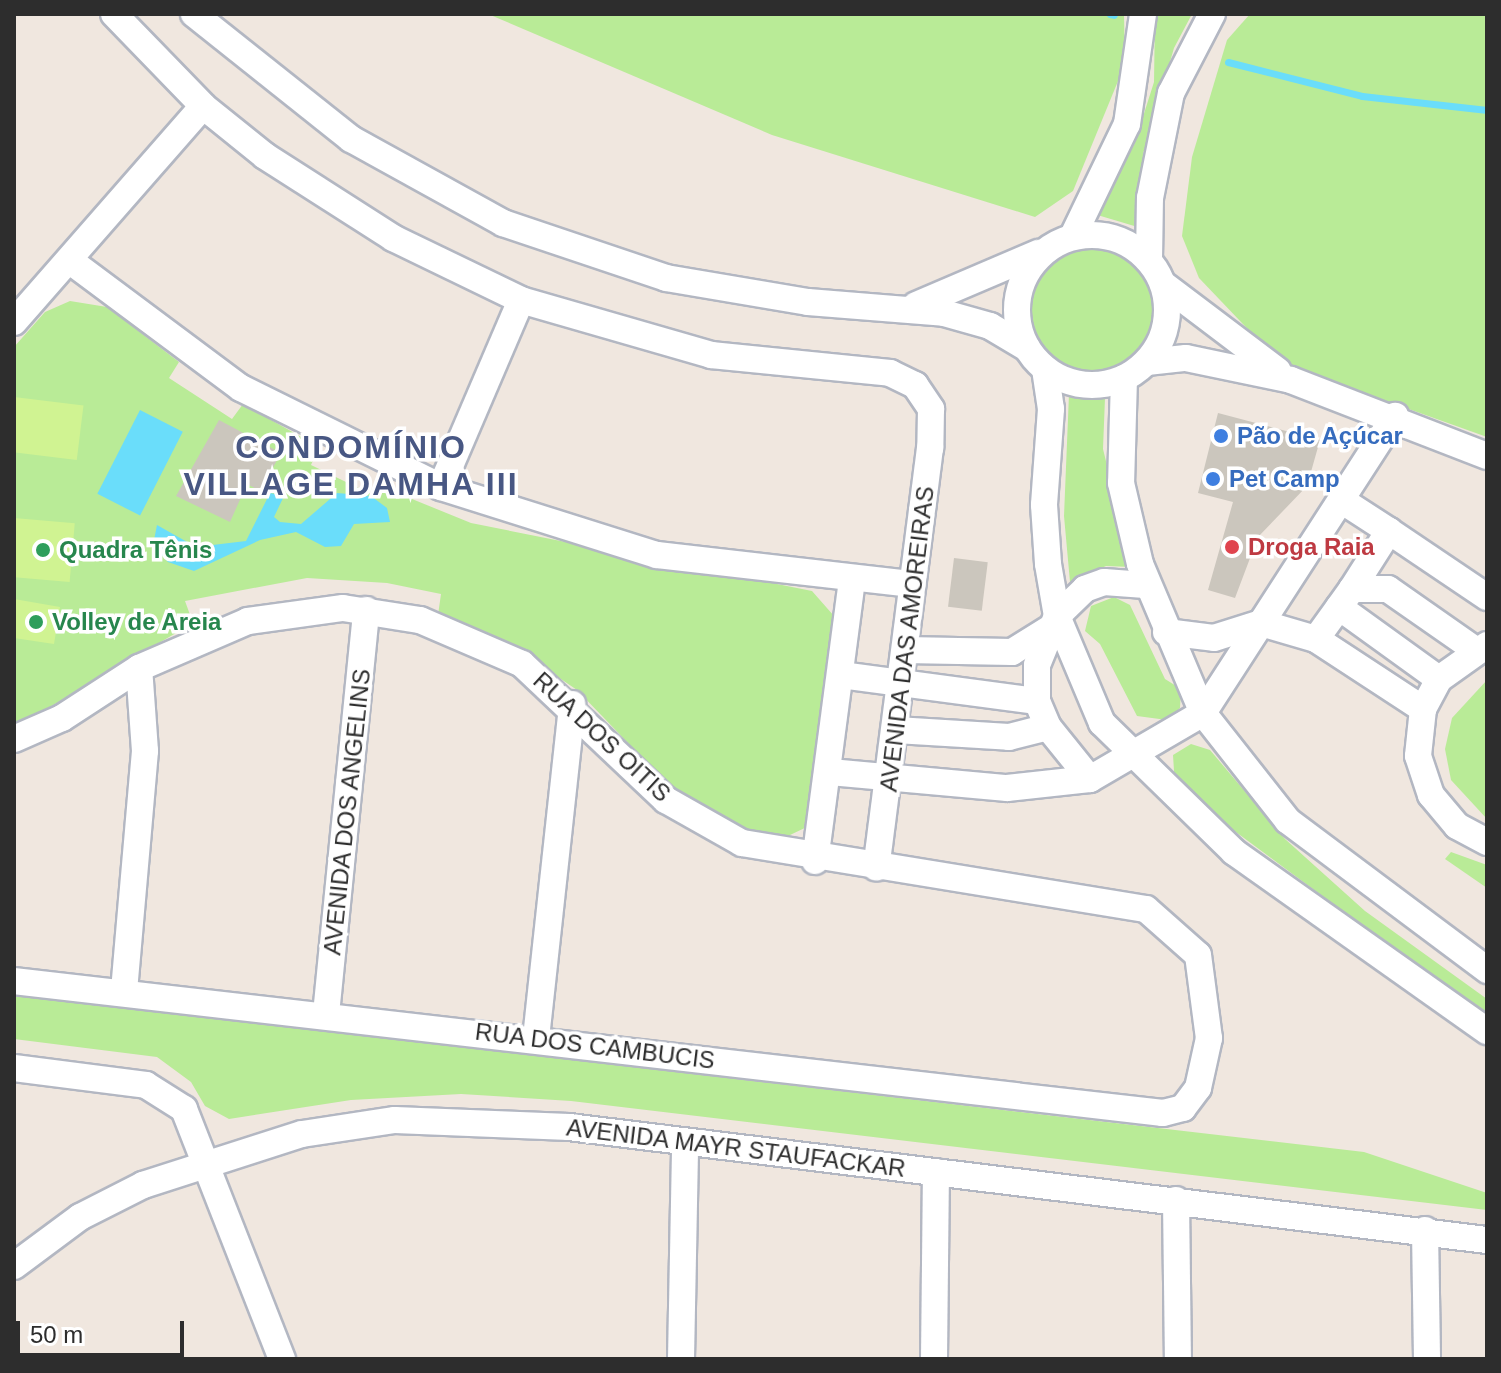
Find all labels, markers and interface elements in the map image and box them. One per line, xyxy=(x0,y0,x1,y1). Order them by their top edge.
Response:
place label: Pão de Açúcar xyxy=(1237,422,1404,450)
marker: Pão de Açúcar xyxy=(1212,427,1230,445)
district label: CONDOMÍNIO VILLAGE DAMHA III xyxy=(183,429,519,504)
place label: Pet Camp xyxy=(1229,465,1340,493)
marker: Pet Camp xyxy=(1204,470,1222,488)
street label: AVENIDA DAS AMOREIRAS xyxy=(874,483,940,795)
place label: Droga Raia xyxy=(1248,533,1375,561)
place label: Quadra Tênis xyxy=(59,536,212,564)
marker: Droga Raia xyxy=(1223,538,1241,556)
marker: Quadra Tênis xyxy=(34,541,52,559)
place label: Volley de Areia xyxy=(52,608,222,636)
marker: Volley de Areia xyxy=(27,613,45,631)
street label: AVENIDA DOS ANGELINS xyxy=(318,666,376,958)
street label: RUA DOS OITIS xyxy=(527,666,677,808)
street label: RUA DOS CAMBUCIS xyxy=(473,1017,717,1075)
street label: AVENIDA MAYR STAUFACKAR xyxy=(564,1113,908,1183)
scale bar xyxy=(20,1305,188,1355)
text: 50 m xyxy=(30,1321,83,1348)

